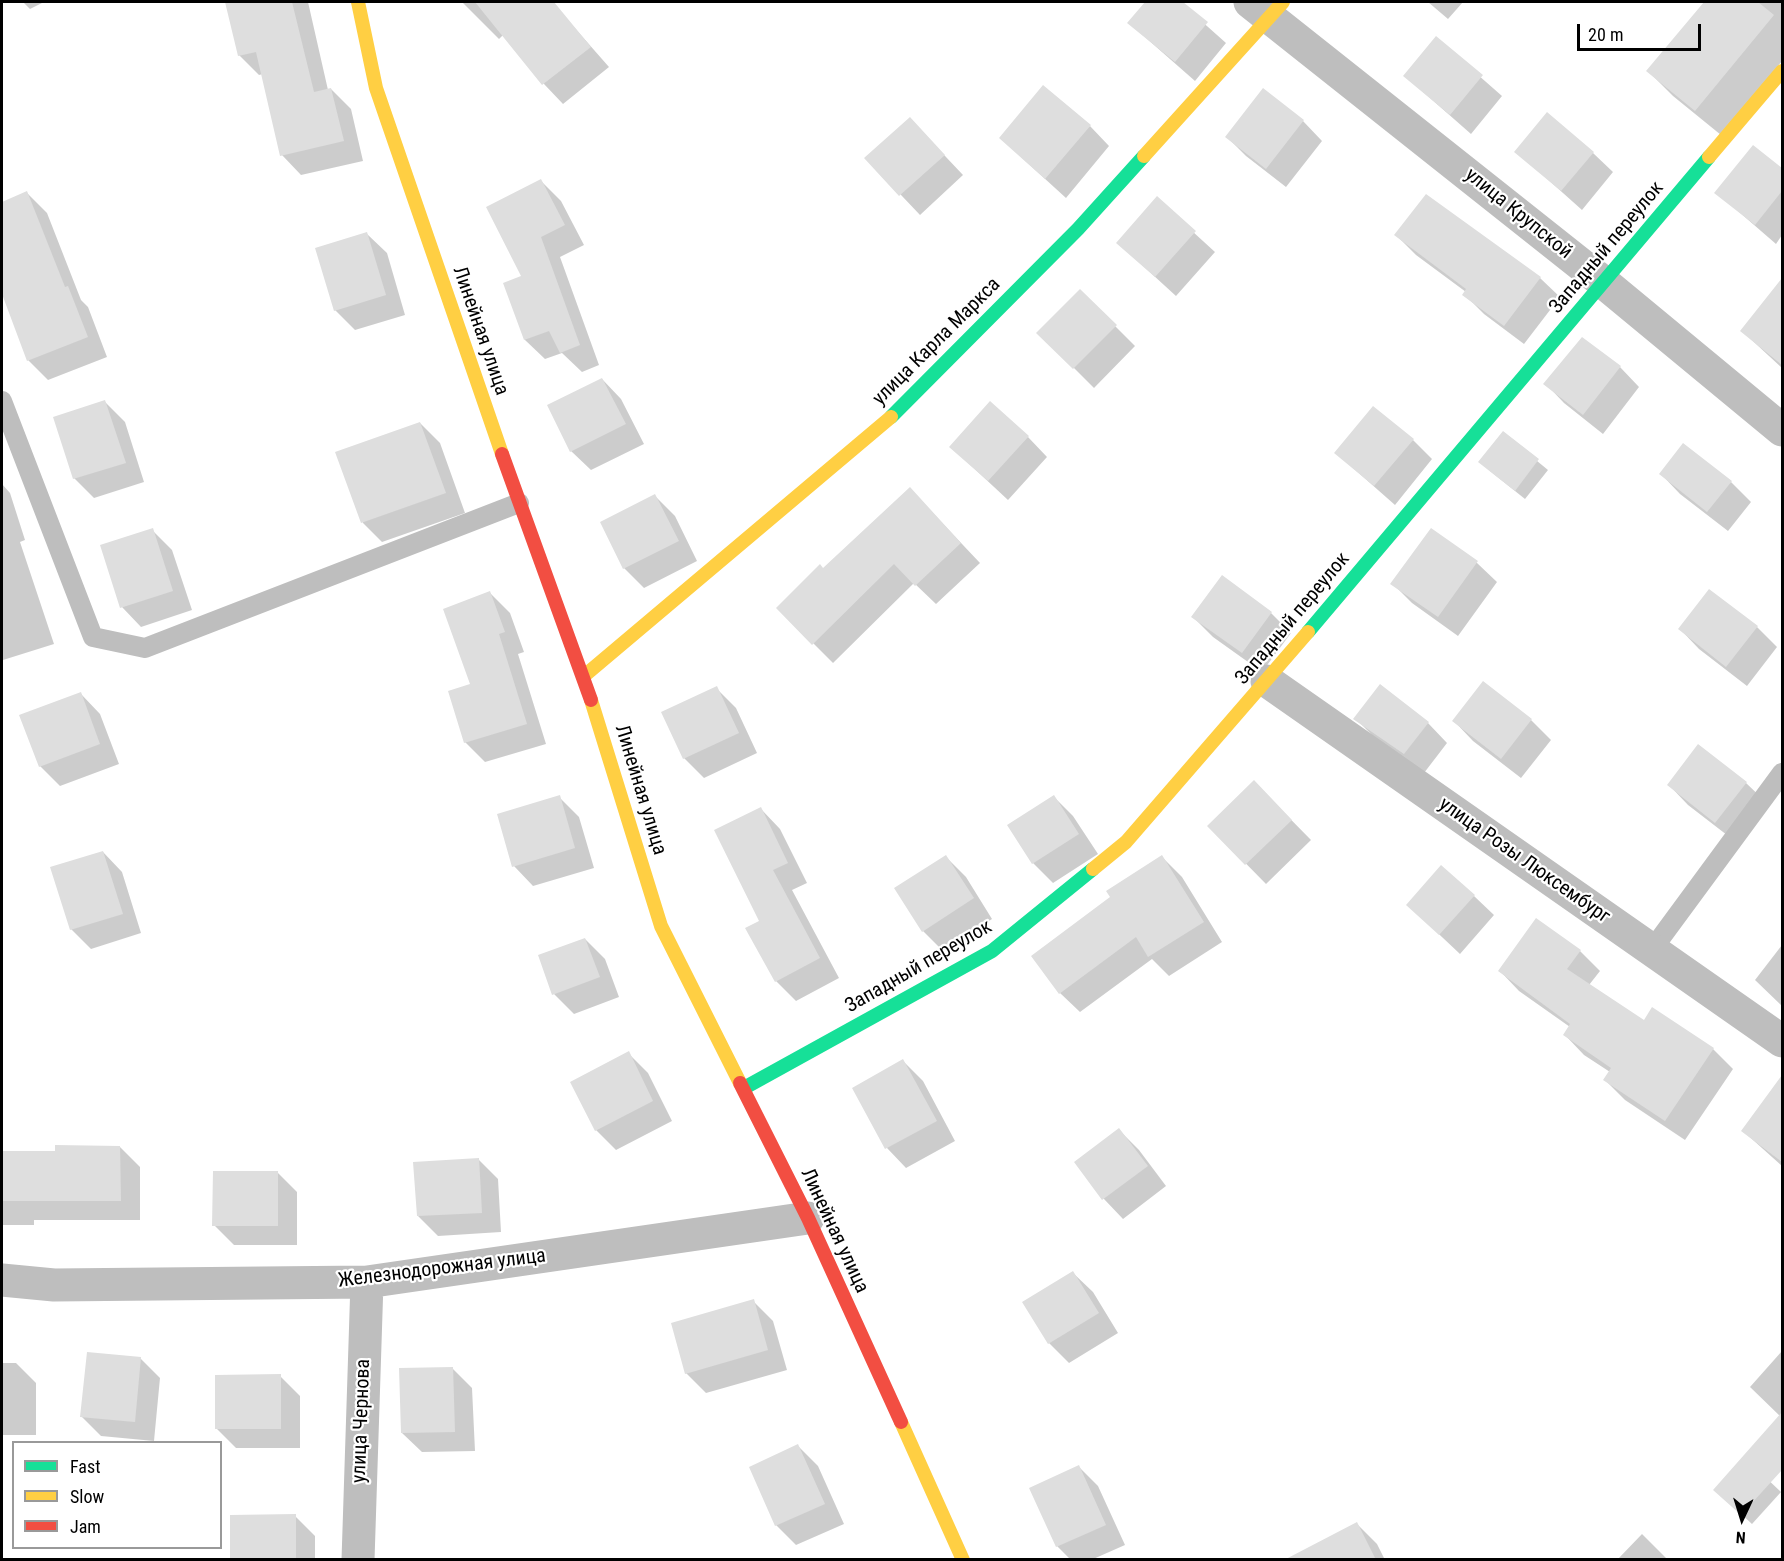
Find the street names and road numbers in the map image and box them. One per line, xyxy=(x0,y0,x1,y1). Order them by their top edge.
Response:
street label: улица Крупской xyxy=(1460,163,1576,265)
street label: Западный переулок xyxy=(1545,177,1669,319)
street label: Линейная улица xyxy=(447,263,513,399)
street label: улица Карла Маркса xyxy=(868,273,1006,411)
street label: Западный переулок xyxy=(1231,548,1355,690)
street label: Линейная улица xyxy=(609,722,671,858)
street label: улица Розы Люксембург xyxy=(1434,793,1614,929)
street label: Западный переулок xyxy=(841,915,997,1019)
street label: Линейная улица xyxy=(795,1165,873,1297)
street label: Железнодорожная улица xyxy=(337,1244,547,1294)
street label: улица Чернова xyxy=(348,1359,376,1483)

